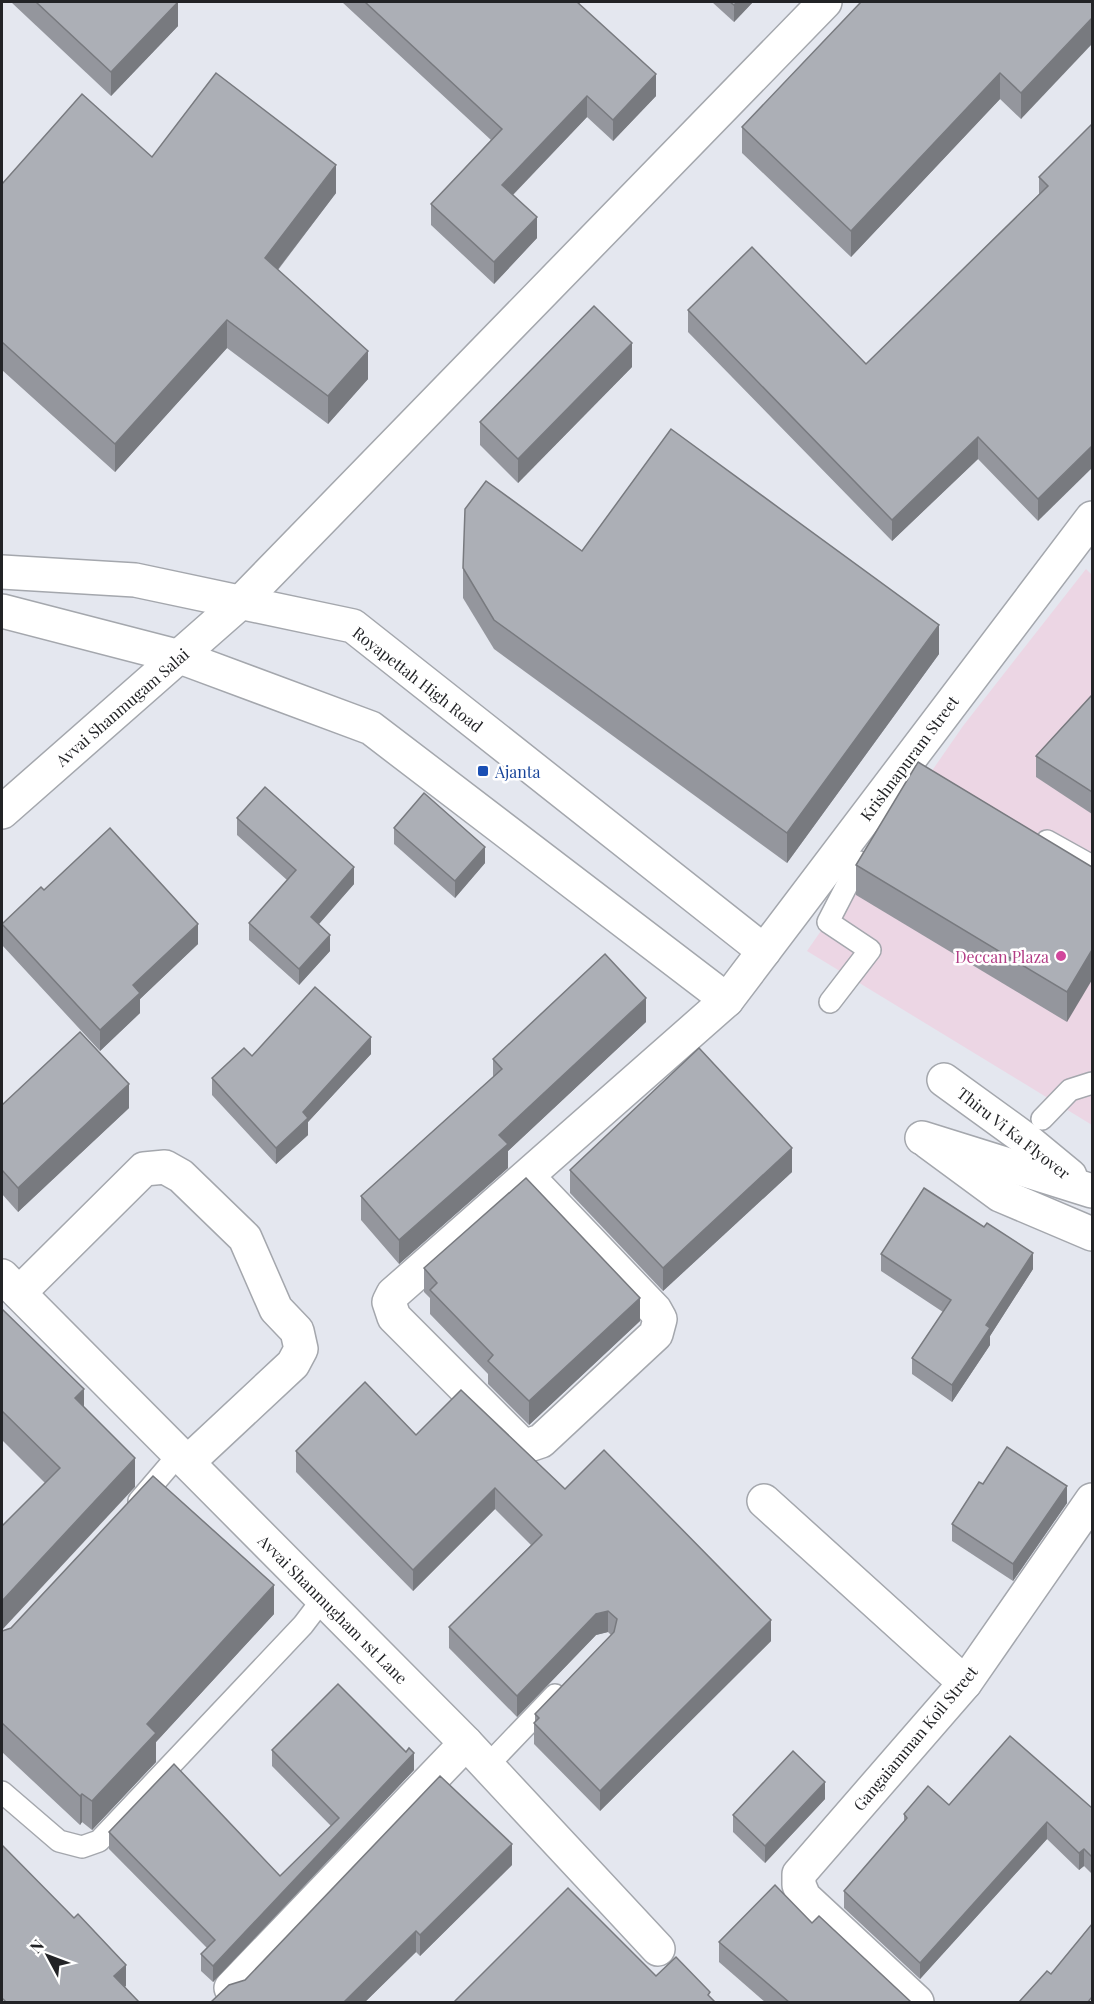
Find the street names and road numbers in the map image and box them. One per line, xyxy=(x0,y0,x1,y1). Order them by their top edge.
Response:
street label: Royapettah High Road xyxy=(349,622,487,736)
street label: Avvai Shanmugam Salai xyxy=(50,643,193,771)
street label: Krishnapuram Street xyxy=(855,691,963,825)
street label: Thiru Vi Ka Flyover xyxy=(953,1082,1075,1184)
street label: Avvai Shanmugham 1st Lane xyxy=(253,1529,412,1688)
street label: Gangaiamman Koil Street xyxy=(848,1661,982,1815)

